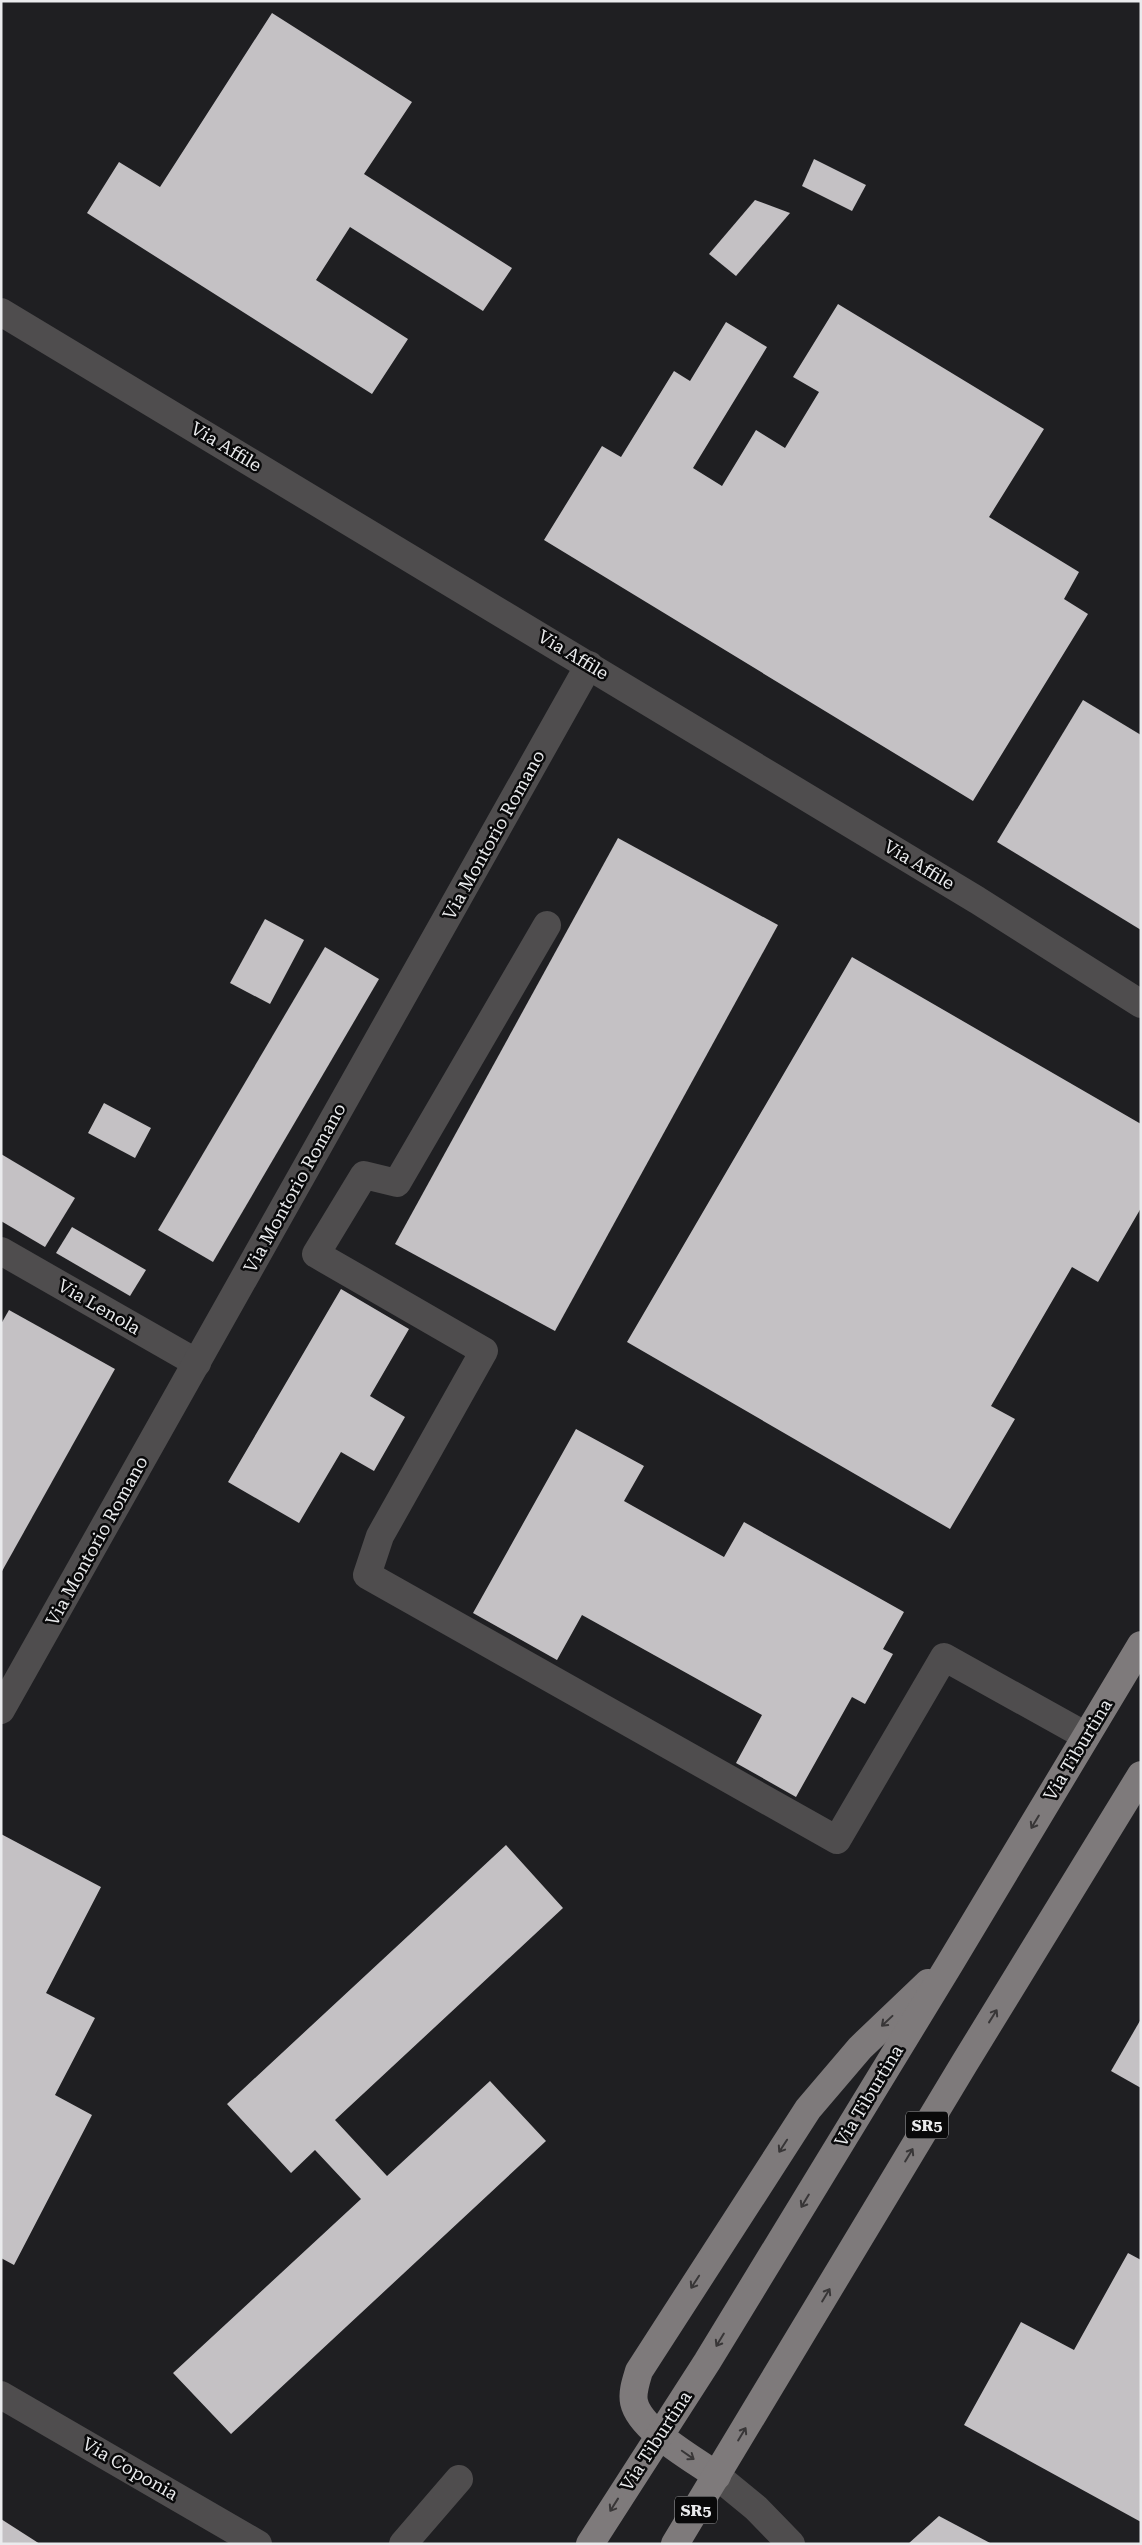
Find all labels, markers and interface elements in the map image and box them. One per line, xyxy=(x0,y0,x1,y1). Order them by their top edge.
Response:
street label: Via Affile xyxy=(187,417,265,476)
street label: Via Affile xyxy=(534,625,612,684)
street label: Via Montorio Romano xyxy=(438,746,549,923)
street label: Via Affile xyxy=(880,835,958,894)
street label: Via Montorio Romano xyxy=(239,1099,350,1276)
street label: Via Lenola xyxy=(54,1275,144,1339)
street label: Via Montorio Romano xyxy=(41,1452,152,1629)
street label: Via Tiburtina xyxy=(1039,1695,1116,1804)
one-way arrow xyxy=(1029,1815,1039,1829)
one-way arrow xyxy=(988,2009,998,2023)
one-way arrow xyxy=(880,2015,893,2027)
street label: Via Tiburtina xyxy=(830,2041,907,2150)
road number: SR5 xyxy=(906,2112,948,2138)
one-way arrow xyxy=(778,2138,788,2152)
one-way arrow xyxy=(905,2149,915,2163)
one-way arrow xyxy=(800,2194,810,2208)
one-way arrow xyxy=(690,2275,700,2289)
one-way arrow xyxy=(821,2288,831,2302)
one-way arrow xyxy=(715,2332,725,2346)
street label: Via Tiburtina xyxy=(616,2387,696,2495)
one-way arrow xyxy=(738,2428,748,2442)
street label: Via Coponia xyxy=(79,2433,182,2504)
one-way arrow xyxy=(681,2450,695,2460)
road number: SR5 xyxy=(675,2496,717,2524)
one-way arrow xyxy=(609,2498,619,2512)

